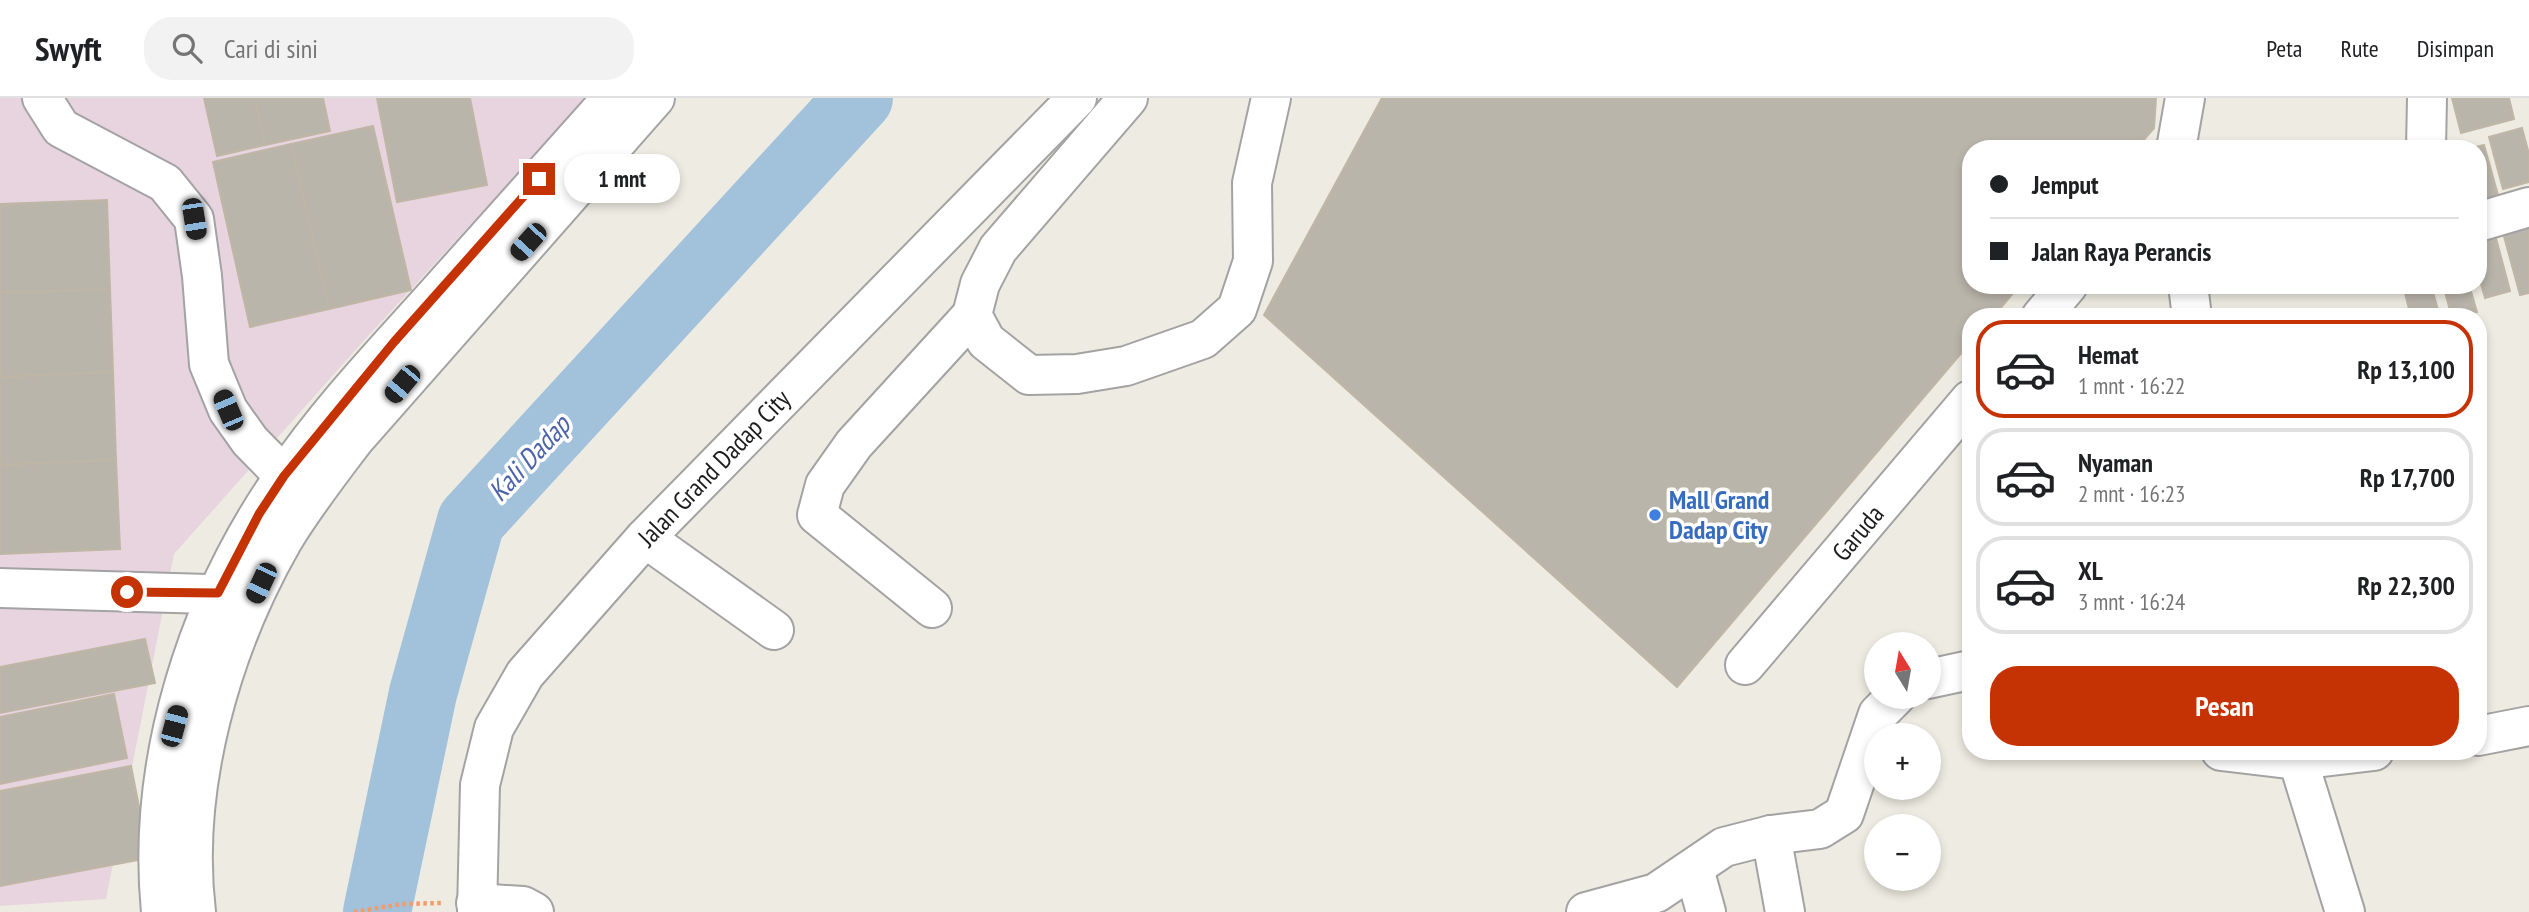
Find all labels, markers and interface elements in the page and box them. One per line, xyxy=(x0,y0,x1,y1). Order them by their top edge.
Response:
search box xyxy=(144,17,634,80)
text: Swyft xyxy=(35,27,102,70)
icon: search xyxy=(168,29,206,67)
text: Cari di sini xyxy=(224,32,318,65)
text: Peta xyxy=(2266,33,2302,64)
text: Rute xyxy=(2340,33,2379,64)
text: Disimpan xyxy=(2417,33,2494,64)
callout: 1 mnt xyxy=(564,154,679,204)
route end xyxy=(523,163,555,195)
text: 1 mnt xyxy=(598,164,646,193)
text: Jemput xyxy=(2032,168,2099,201)
car xyxy=(181,197,208,241)
car xyxy=(507,219,550,265)
text: Jalan Raya Perancis xyxy=(2032,235,2211,268)
icon: car xyxy=(1994,338,2057,401)
text: Hemat xyxy=(2078,338,2139,371)
text: Rp 13,100 xyxy=(2357,353,2455,386)
car xyxy=(381,361,424,407)
text: 1 mnt · 16:22 xyxy=(2078,371,2185,400)
street label: Jalan Grand Dadap City xyxy=(630,382,797,554)
car xyxy=(211,387,246,433)
water label: Kali Dadap xyxy=(480,406,579,508)
icon: car xyxy=(1994,446,2057,509)
text: Nyaman xyxy=(2078,446,2153,479)
text: Rp 17,700 xyxy=(2360,461,2455,494)
text: 2 mnt · 16:23 xyxy=(2078,479,2185,508)
place label: Mall Grand Dadap City xyxy=(1669,483,1769,546)
street label: Garuda xyxy=(1825,498,1891,568)
marker: Mall Grand Dadap City xyxy=(1647,507,1663,523)
icon: car xyxy=(1994,554,2057,617)
text: XL xyxy=(2078,554,2103,587)
car xyxy=(243,560,280,606)
text: Rp 22,300 xyxy=(2357,569,2455,602)
route start xyxy=(111,576,143,608)
text: 3 mnt · 16:24 xyxy=(2078,587,2185,616)
north arrow xyxy=(1864,632,1941,709)
map controls xyxy=(1864,632,1941,891)
button: Pesan xyxy=(1990,666,2459,746)
car xyxy=(159,703,190,749)
button: + xyxy=(1864,723,1941,800)
button: − xyxy=(1864,814,1941,891)

